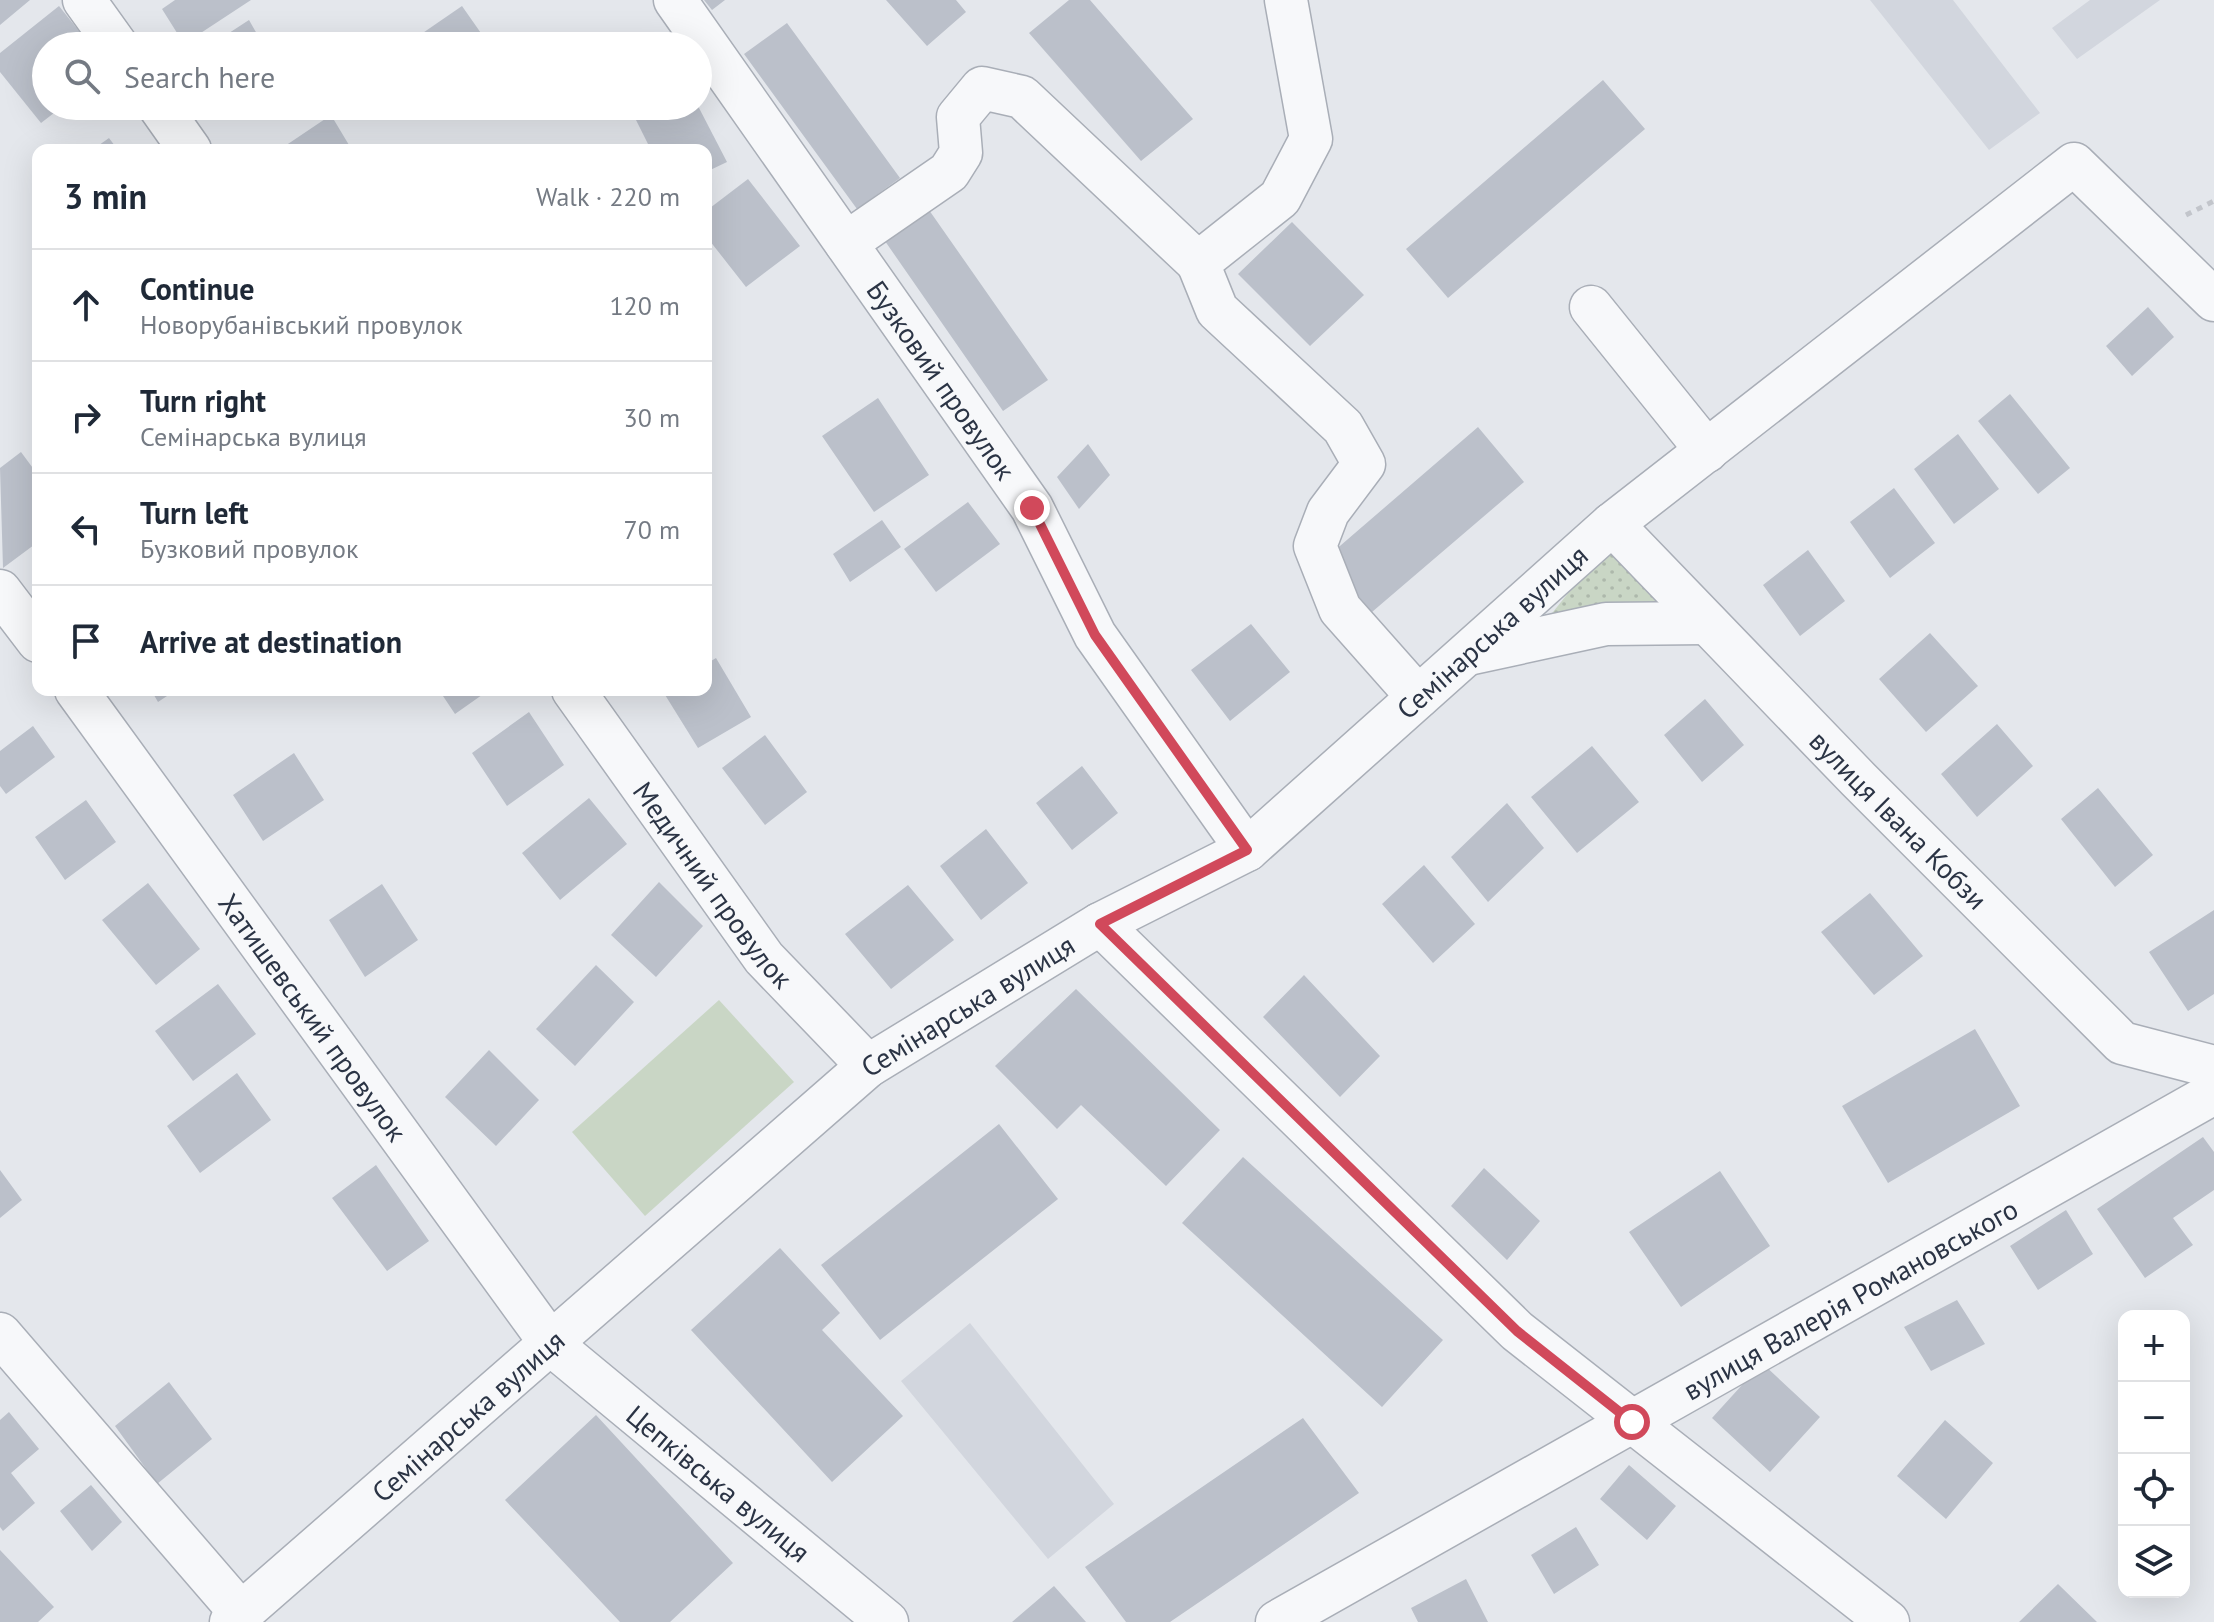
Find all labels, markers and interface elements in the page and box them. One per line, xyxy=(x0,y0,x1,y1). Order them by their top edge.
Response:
search box xyxy=(32,32,712,120)
icon: search xyxy=(60,54,104,98)
text: Search here xyxy=(124,57,275,96)
text: 3 min xyxy=(64,174,147,218)
text: Walk · 220 m xyxy=(536,180,680,213)
text: Continue xyxy=(140,269,254,308)
street label: Бузковий провулок xyxy=(859,273,1025,487)
icon: ahead xyxy=(64,283,108,327)
text: 120 m xyxy=(609,289,680,322)
text: Новорубанівський провулок xyxy=(140,308,463,341)
text: Turn right xyxy=(140,381,266,420)
icon: right xyxy=(64,395,108,439)
text: 30 m xyxy=(624,401,680,434)
text: Семінарська вулиця xyxy=(140,420,367,453)
route end xyxy=(1014,490,1050,526)
text: Turn left xyxy=(140,493,248,532)
icon: left xyxy=(64,507,108,551)
text: 70 m xyxy=(624,513,680,546)
text: Бузковий провулок xyxy=(140,532,358,565)
street label: Семінарська вулиця xyxy=(1388,536,1595,727)
icon: arrive xyxy=(64,619,108,663)
text: Arrive at destination xyxy=(140,622,402,661)
street label: вулиця Івана Кобзи xyxy=(1802,722,1996,917)
street label: Медичний провулок xyxy=(625,774,802,996)
street label: Хатишевський провулок xyxy=(211,885,416,1149)
street label: Семінарська вулиця xyxy=(854,926,1081,1085)
street label: вулиця Валерія Романовського xyxy=(1676,1189,2024,1408)
map controls xyxy=(2118,1310,2190,1598)
button: + xyxy=(2118,1310,2190,1382)
street label: Семінарська вулиця xyxy=(363,1321,572,1510)
button: − xyxy=(2118,1382,2190,1454)
street label: Цепківська вулиця xyxy=(619,1396,818,1570)
route start xyxy=(1614,1404,1650,1440)
button: locate xyxy=(2118,1454,2190,1526)
button: layers xyxy=(2118,1526,2190,1598)

